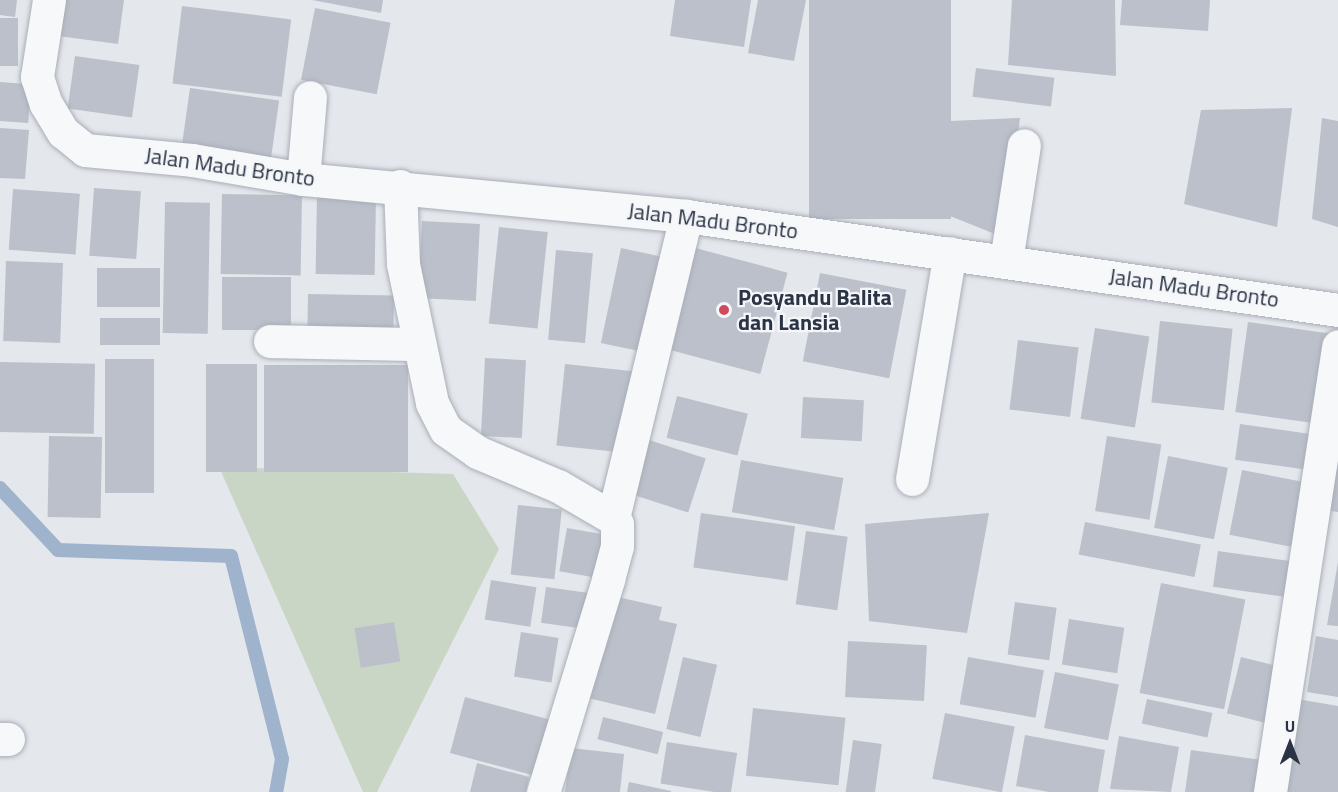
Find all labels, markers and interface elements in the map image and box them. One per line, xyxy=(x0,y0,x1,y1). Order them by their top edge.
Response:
street label: Jalan Madu Bronto xyxy=(143,142,317,192)
street label: Jalan Madu Bronto xyxy=(626,197,800,245)
street label: Jalan Madu Bronto xyxy=(1107,263,1281,313)
place label: Posyandu Balita dan Lansia xyxy=(738,284,892,336)
marker: Posyandu Balita dan Lansia xyxy=(715,301,733,319)
north arrow xyxy=(1260,714,1320,774)
text: U xyxy=(1285,714,1295,738)

